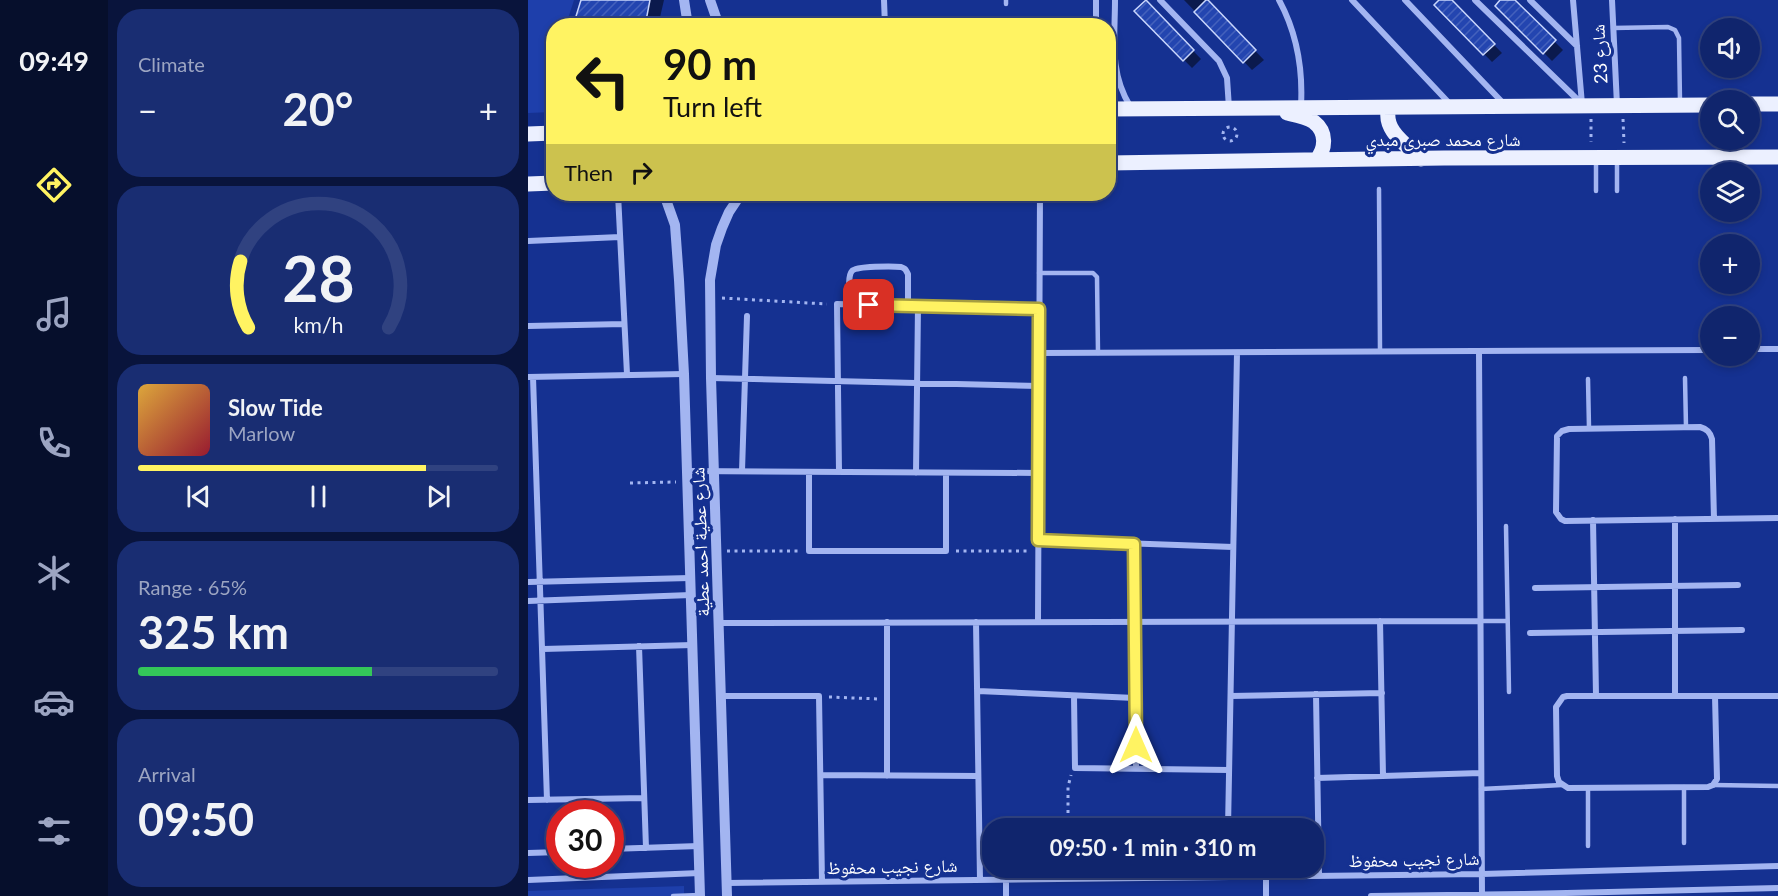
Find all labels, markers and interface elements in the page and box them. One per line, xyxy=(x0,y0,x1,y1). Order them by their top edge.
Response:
map controls xyxy=(1700,18,1760,366)
button: sound xyxy=(1700,18,1760,78)
street label: شارع 23 xyxy=(1586,24,1613,84)
text: 90 m xyxy=(663,39,757,89)
icon: left xyxy=(564,42,642,120)
text: 09:49 xyxy=(19,44,89,77)
text: Climate xyxy=(138,52,205,76)
text: 20° xyxy=(283,82,353,136)
text: − xyxy=(138,90,157,130)
text: + xyxy=(479,90,498,130)
text: Turn left xyxy=(663,90,762,123)
button: search xyxy=(1700,90,1760,150)
street label: شارع محمد صبرى مبدي xyxy=(1365,128,1521,155)
icon: right xyxy=(625,156,658,189)
text: Then xyxy=(564,159,613,186)
button: layers xyxy=(1700,162,1760,222)
icon: directions xyxy=(33,164,75,206)
button: + xyxy=(1700,234,1760,294)
text: 28 xyxy=(282,240,354,315)
pin xyxy=(843,279,894,330)
icon: arrive xyxy=(852,288,885,321)
icon: music xyxy=(33,293,75,335)
button: − xyxy=(1700,306,1760,366)
text: km/h xyxy=(293,312,343,338)
text: Slow Tide xyxy=(228,394,323,421)
text: Marlow xyxy=(228,421,295,445)
icon: phone xyxy=(33,422,75,464)
street label: شارع عطية احمد عطية xyxy=(686,467,715,617)
icon: previous xyxy=(182,480,215,513)
icon: pause xyxy=(302,480,335,513)
icon: next xyxy=(422,480,455,513)
icon: climate xyxy=(33,552,75,594)
text: Range · 65% xyxy=(138,575,247,599)
text: 325 km xyxy=(138,605,289,659)
icon: car xyxy=(33,681,75,723)
position arrow xyxy=(1104,713,1168,777)
text: Arrival xyxy=(138,762,196,786)
text: 09:50 xyxy=(138,792,254,846)
speed limit sign: 30 xyxy=(546,800,624,878)
icon: filters xyxy=(33,810,75,852)
text: 09:50 · 1 min · 310 m xyxy=(1050,834,1256,861)
street label: شارع نجيب محفوظ xyxy=(1348,847,1480,872)
street label: شارع نجيب محفوظ xyxy=(826,854,958,879)

